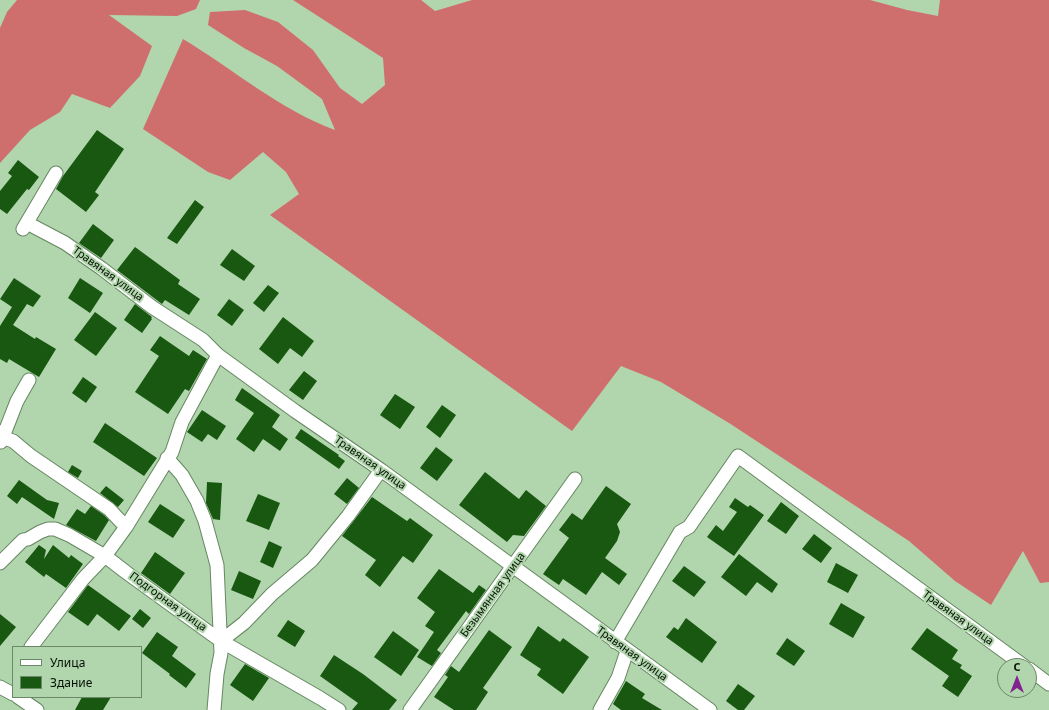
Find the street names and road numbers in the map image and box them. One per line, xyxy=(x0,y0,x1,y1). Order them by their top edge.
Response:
street label: Травяная улица xyxy=(70,244,146,304)
street label: Травяная улица xyxy=(332,433,408,493)
street label: Безымянная улица xyxy=(458,550,528,640)
street label: Подгорная улица xyxy=(127,570,209,634)
street label: Травяная улица xyxy=(920,588,996,648)
street label: Травяная улица xyxy=(594,624,670,684)

